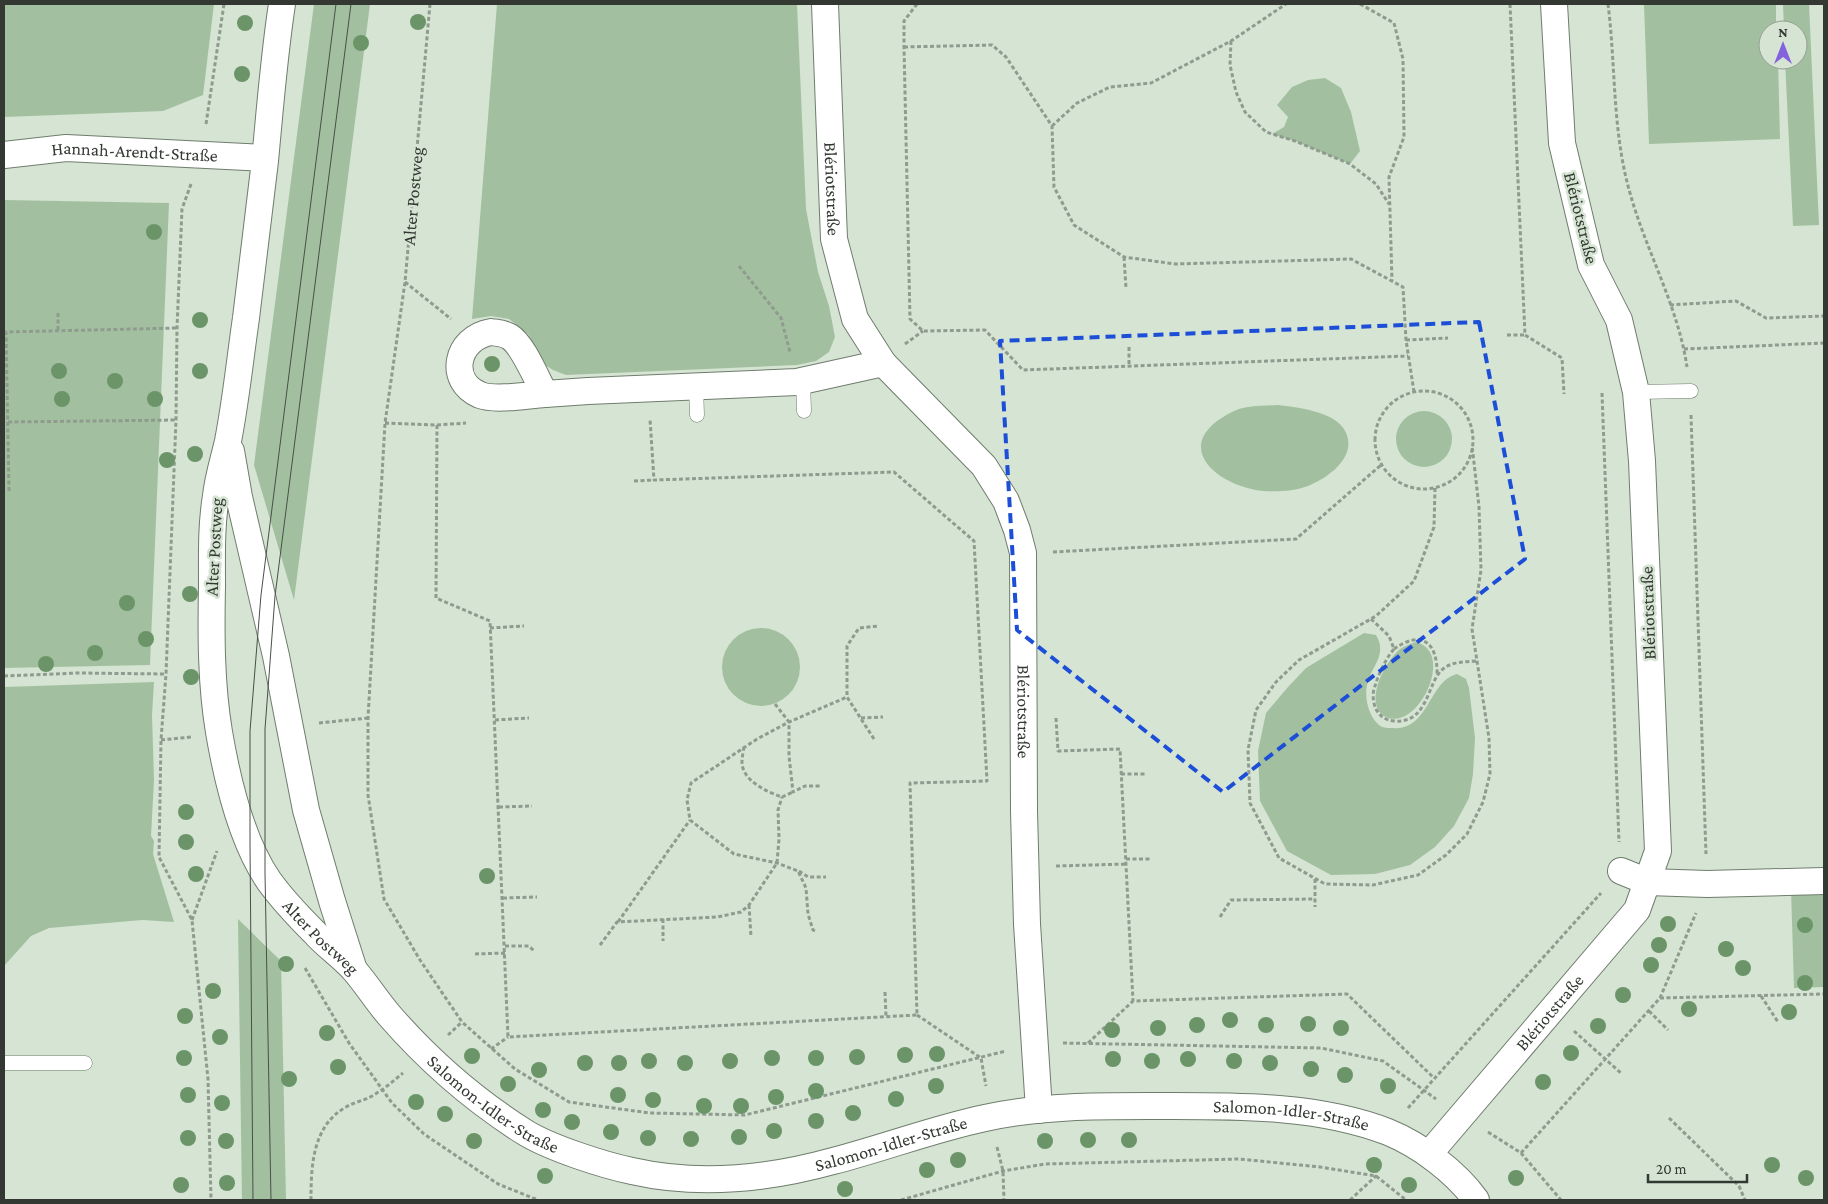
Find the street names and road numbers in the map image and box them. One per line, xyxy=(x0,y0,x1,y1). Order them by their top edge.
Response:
street label: Hannah-Arendt-Straße xyxy=(50,138,218,166)
street label: Blériotstraße xyxy=(820,142,844,236)
street label: Alter Postweg xyxy=(399,146,427,246)
street label: Blériotstraße xyxy=(1560,170,1602,266)
street label: Alter Postweg xyxy=(201,497,227,597)
street label: Blériotstraße xyxy=(1636,566,1660,660)
street label: Blériotstraße xyxy=(1013,665,1034,759)
street label: Alter Postweg xyxy=(278,896,363,979)
street label: Blériotstraße xyxy=(1512,970,1588,1055)
street label: Salomon-Idler-Straße xyxy=(423,1051,562,1157)
street label: Salomon-Idler-Straße xyxy=(1213,1096,1372,1135)
street label: Salomon-Idler-Straße xyxy=(813,1113,969,1175)

